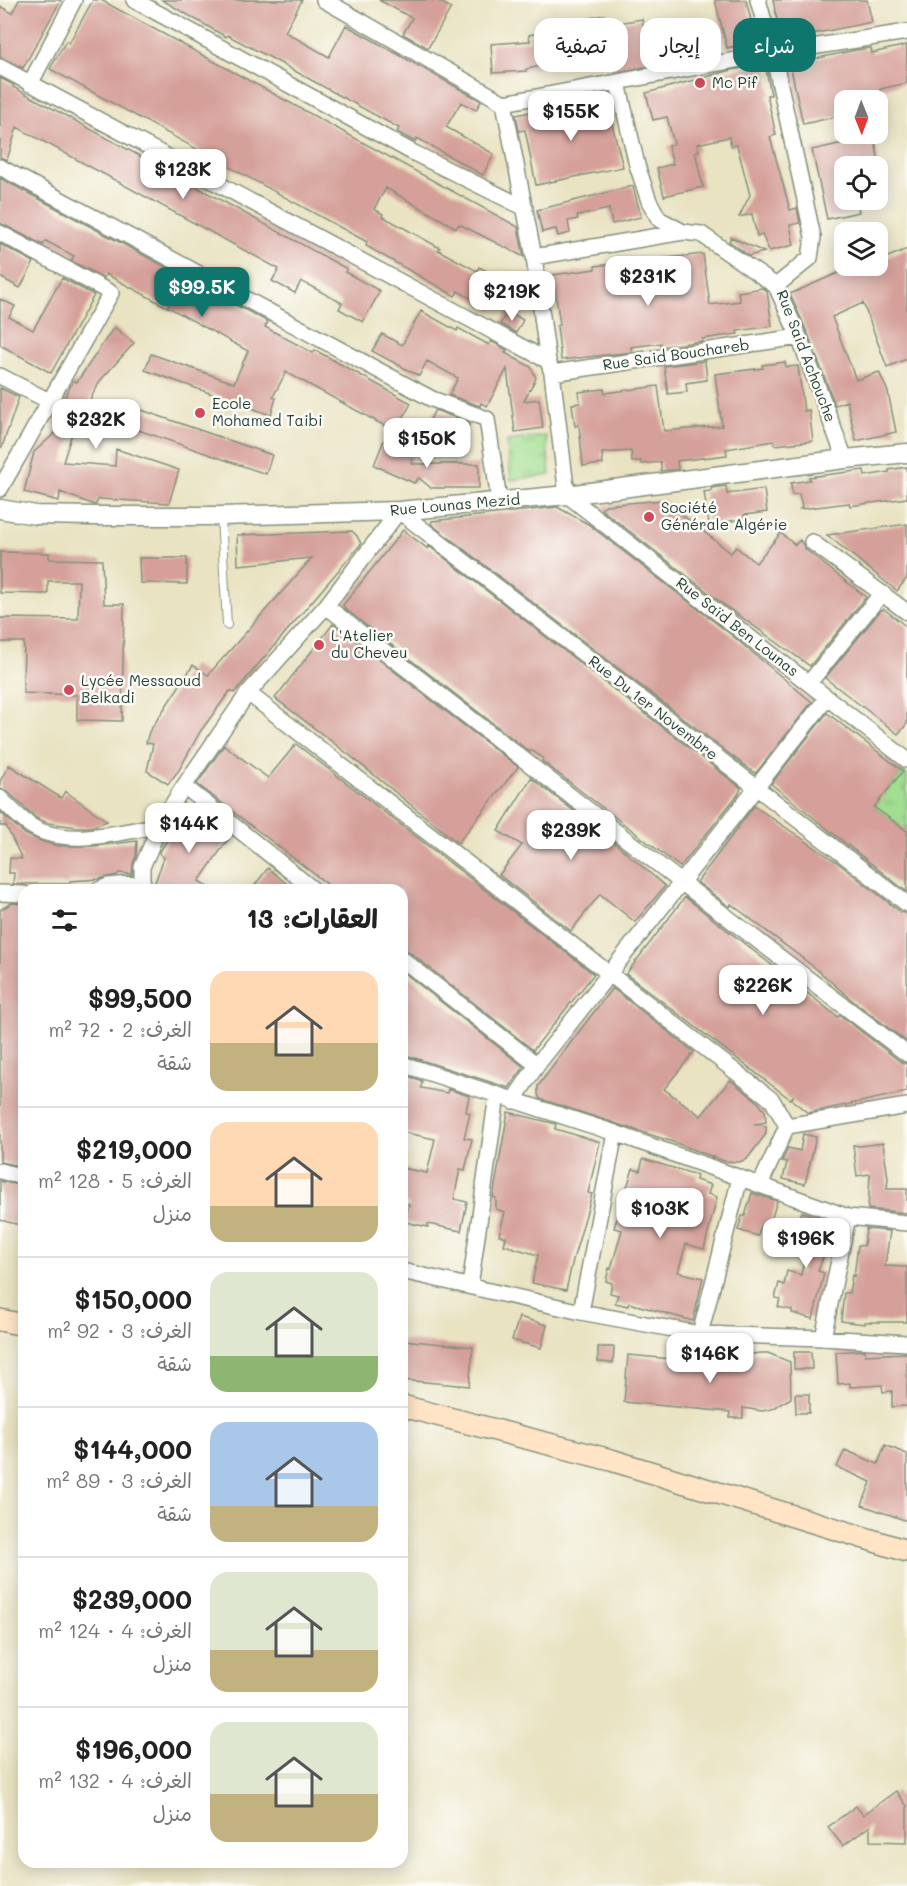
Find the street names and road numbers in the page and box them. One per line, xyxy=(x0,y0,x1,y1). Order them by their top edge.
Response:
street label: Rue Said Achouche xyxy=(773,287,841,425)
street label: Rue Said Bouchareb xyxy=(601,334,751,374)
street label: Rue Lounas Mezid xyxy=(389,488,521,520)
street label: Rue Saïd Ben Lounas xyxy=(672,572,803,680)
street label: Rue Du 1er Novembre xyxy=(585,650,722,764)

